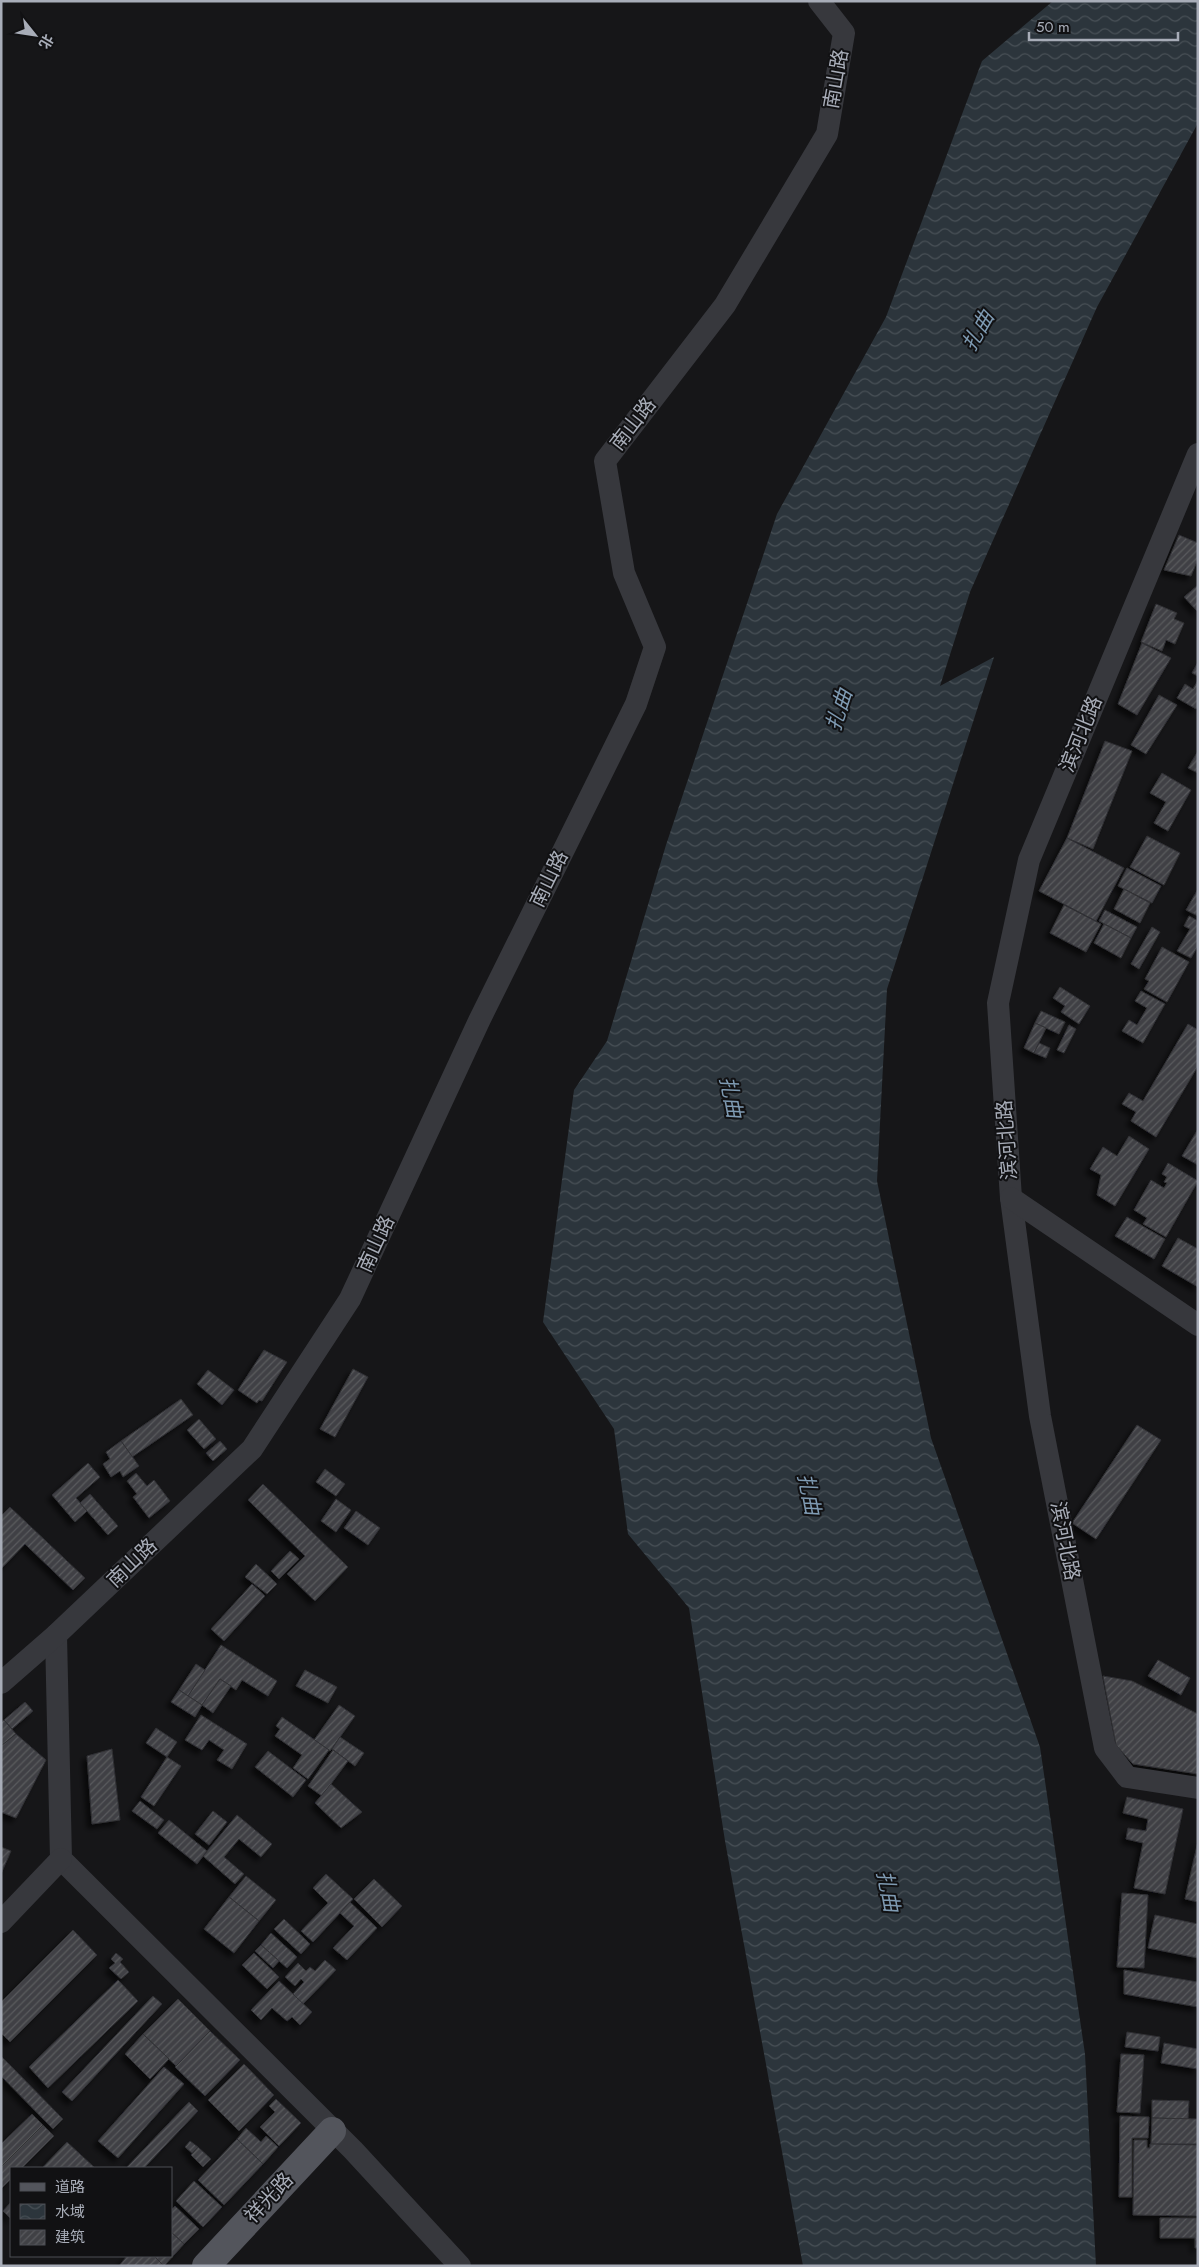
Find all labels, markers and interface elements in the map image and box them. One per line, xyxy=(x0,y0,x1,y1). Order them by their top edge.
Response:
north arrow xyxy=(10,10,60,60)
scale bar xyxy=(1029,10,1178,42)
text: 50 m xyxy=(1036,16,1070,38)
text: 北 xyxy=(34,30,58,53)
street label: 南山路 xyxy=(817,47,855,111)
water label: 扎曲 xyxy=(955,304,1002,357)
street label: 南山路 xyxy=(603,391,663,457)
water label: 扎曲 xyxy=(818,683,860,735)
street label: 滨河北路 xyxy=(1053,691,1109,777)
street label: 南山路 xyxy=(523,846,575,912)
water label: 扎曲 xyxy=(712,1074,750,1122)
street label: 滨河北路 xyxy=(990,1099,1024,1181)
street label: 南山路 xyxy=(350,1211,402,1277)
water label: 扎曲 xyxy=(790,1471,828,1519)
street label: 滨河北路 xyxy=(1043,1499,1087,1583)
street label: 南山路 xyxy=(100,1532,164,1594)
water label: 扎曲 xyxy=(869,1868,907,1916)
street label: 祥光路 xyxy=(238,2166,300,2230)
legend xyxy=(10,2167,172,2257)
text: 道路 xyxy=(55,2176,85,2198)
text: 水域 xyxy=(55,2201,85,2223)
text: 建筑 xyxy=(55,2226,85,2248)

